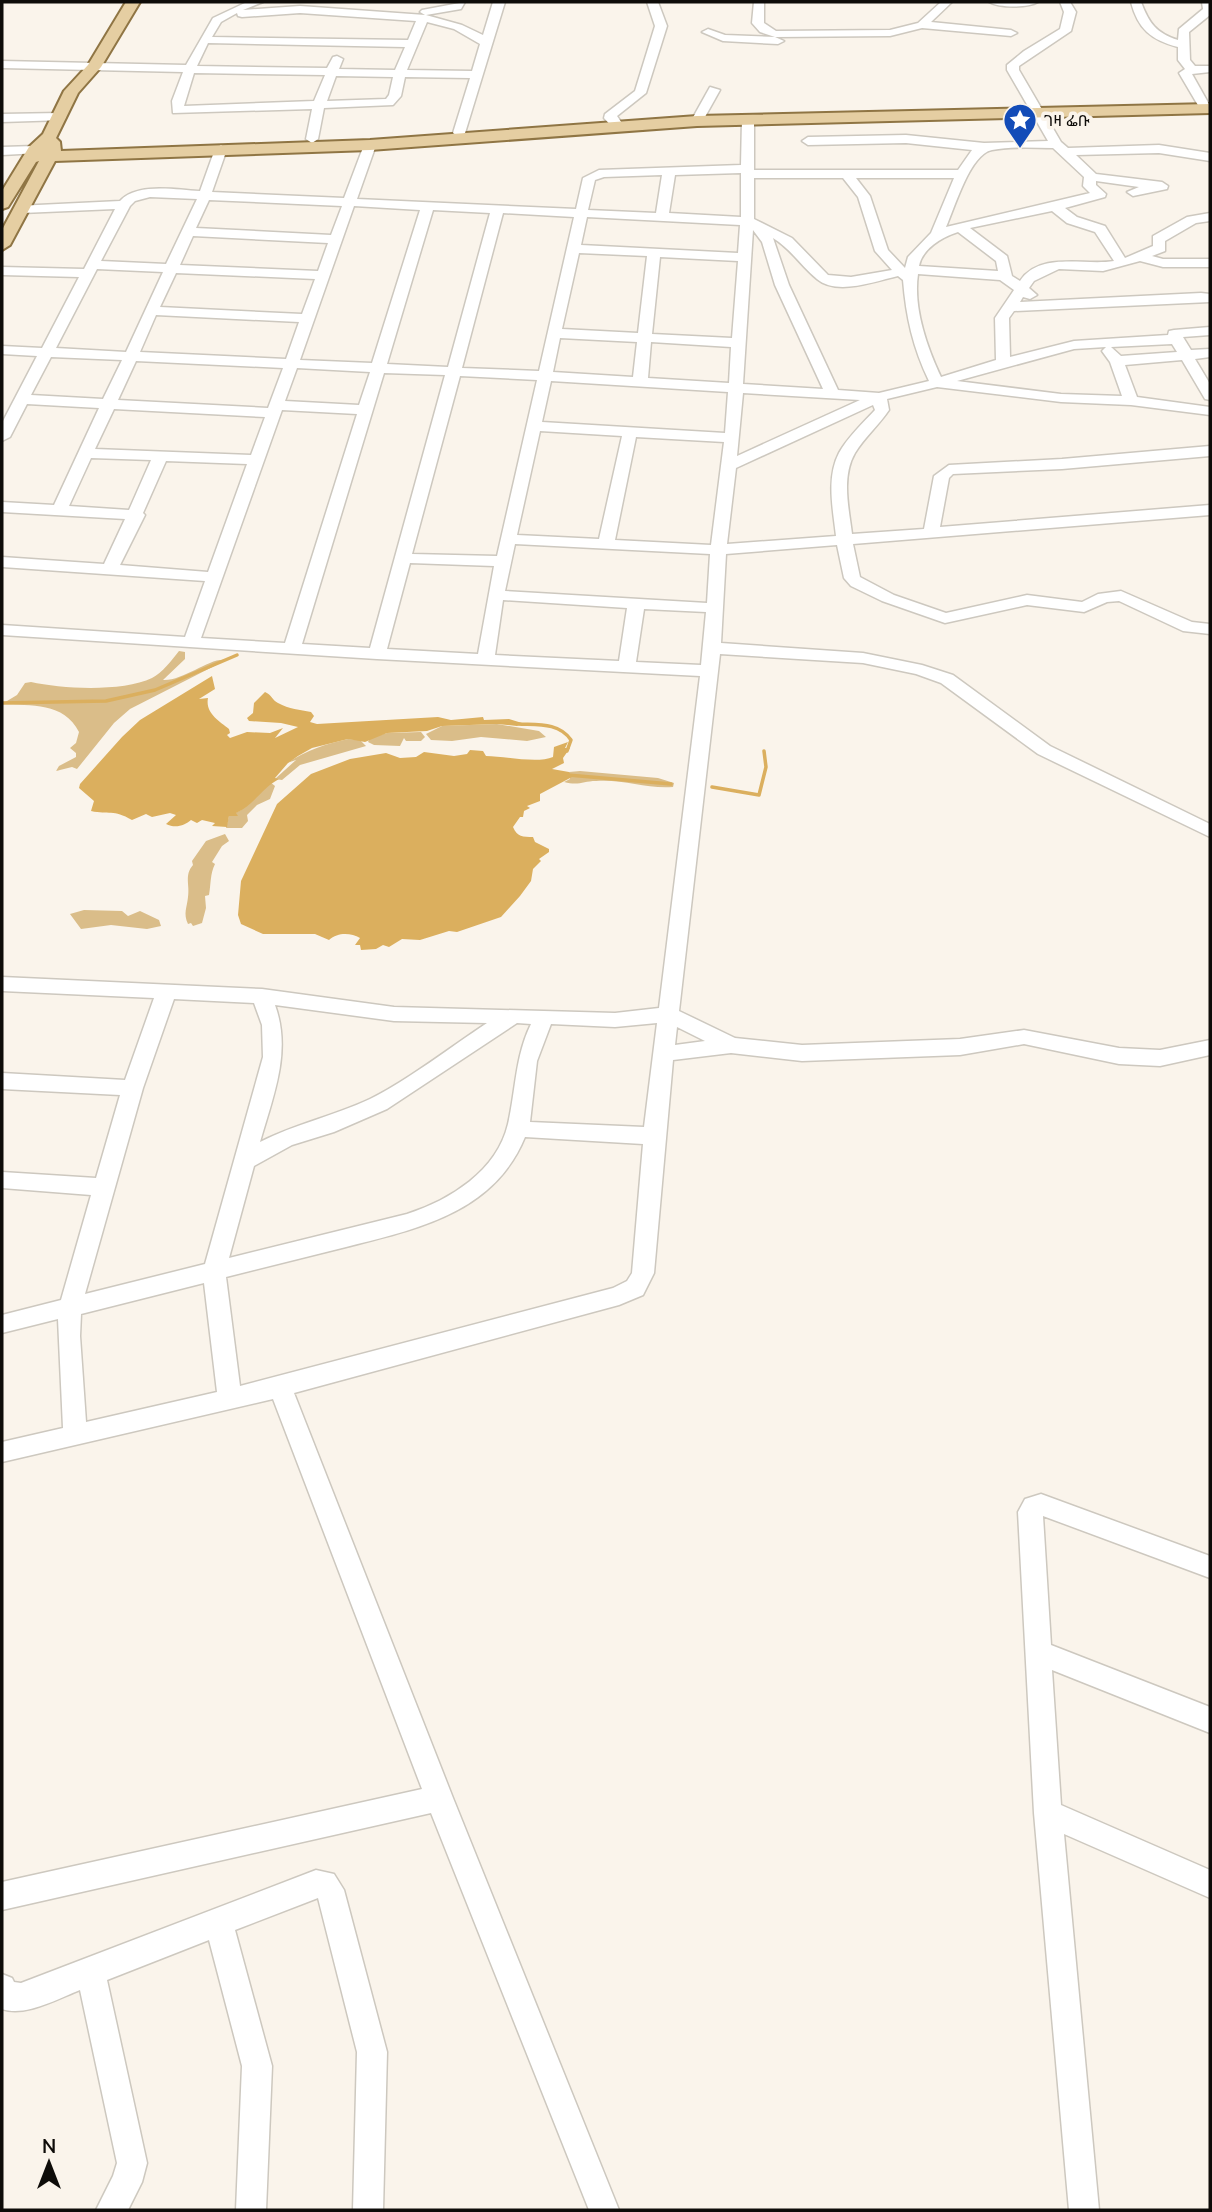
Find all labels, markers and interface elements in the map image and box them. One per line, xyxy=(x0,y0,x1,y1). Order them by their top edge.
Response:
place icon: ገዛ ፌቡ xyxy=(1001,101,1039,150)
place label: ገዛ ፌቡ xyxy=(1044,110,1090,132)
north arrow xyxy=(14,2128,84,2198)
text: N xyxy=(42,2134,56,2160)

